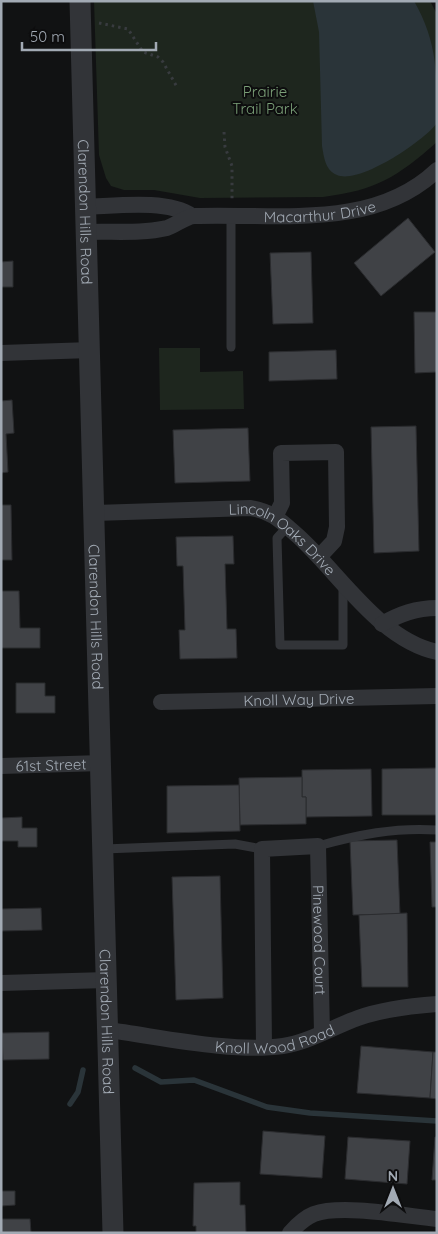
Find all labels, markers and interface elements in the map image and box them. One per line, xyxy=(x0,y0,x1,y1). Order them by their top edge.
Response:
scale bar xyxy=(22,20,156,52)
text: 50 m xyxy=(30,27,65,46)
park label: Prairie Trail Park xyxy=(232,82,298,118)
street label: Clarendon Hills Road xyxy=(74,139,97,285)
street label: Macarthur Drive xyxy=(264,196,378,226)
street label: Lincoln Oaks Drive xyxy=(228,498,340,579)
street label: Clarendon Hills Road xyxy=(85,544,108,690)
street label: Knoll Way Drive xyxy=(243,688,355,710)
street label: 61st Street xyxy=(15,754,87,775)
street label: Pinewood Court xyxy=(309,885,331,995)
street label: Clarendon Hills Road xyxy=(96,949,119,1094)
street label: Knoll Wood Road xyxy=(214,1020,337,1057)
north arrow xyxy=(368,1164,418,1214)
text: N xyxy=(388,1167,398,1185)

